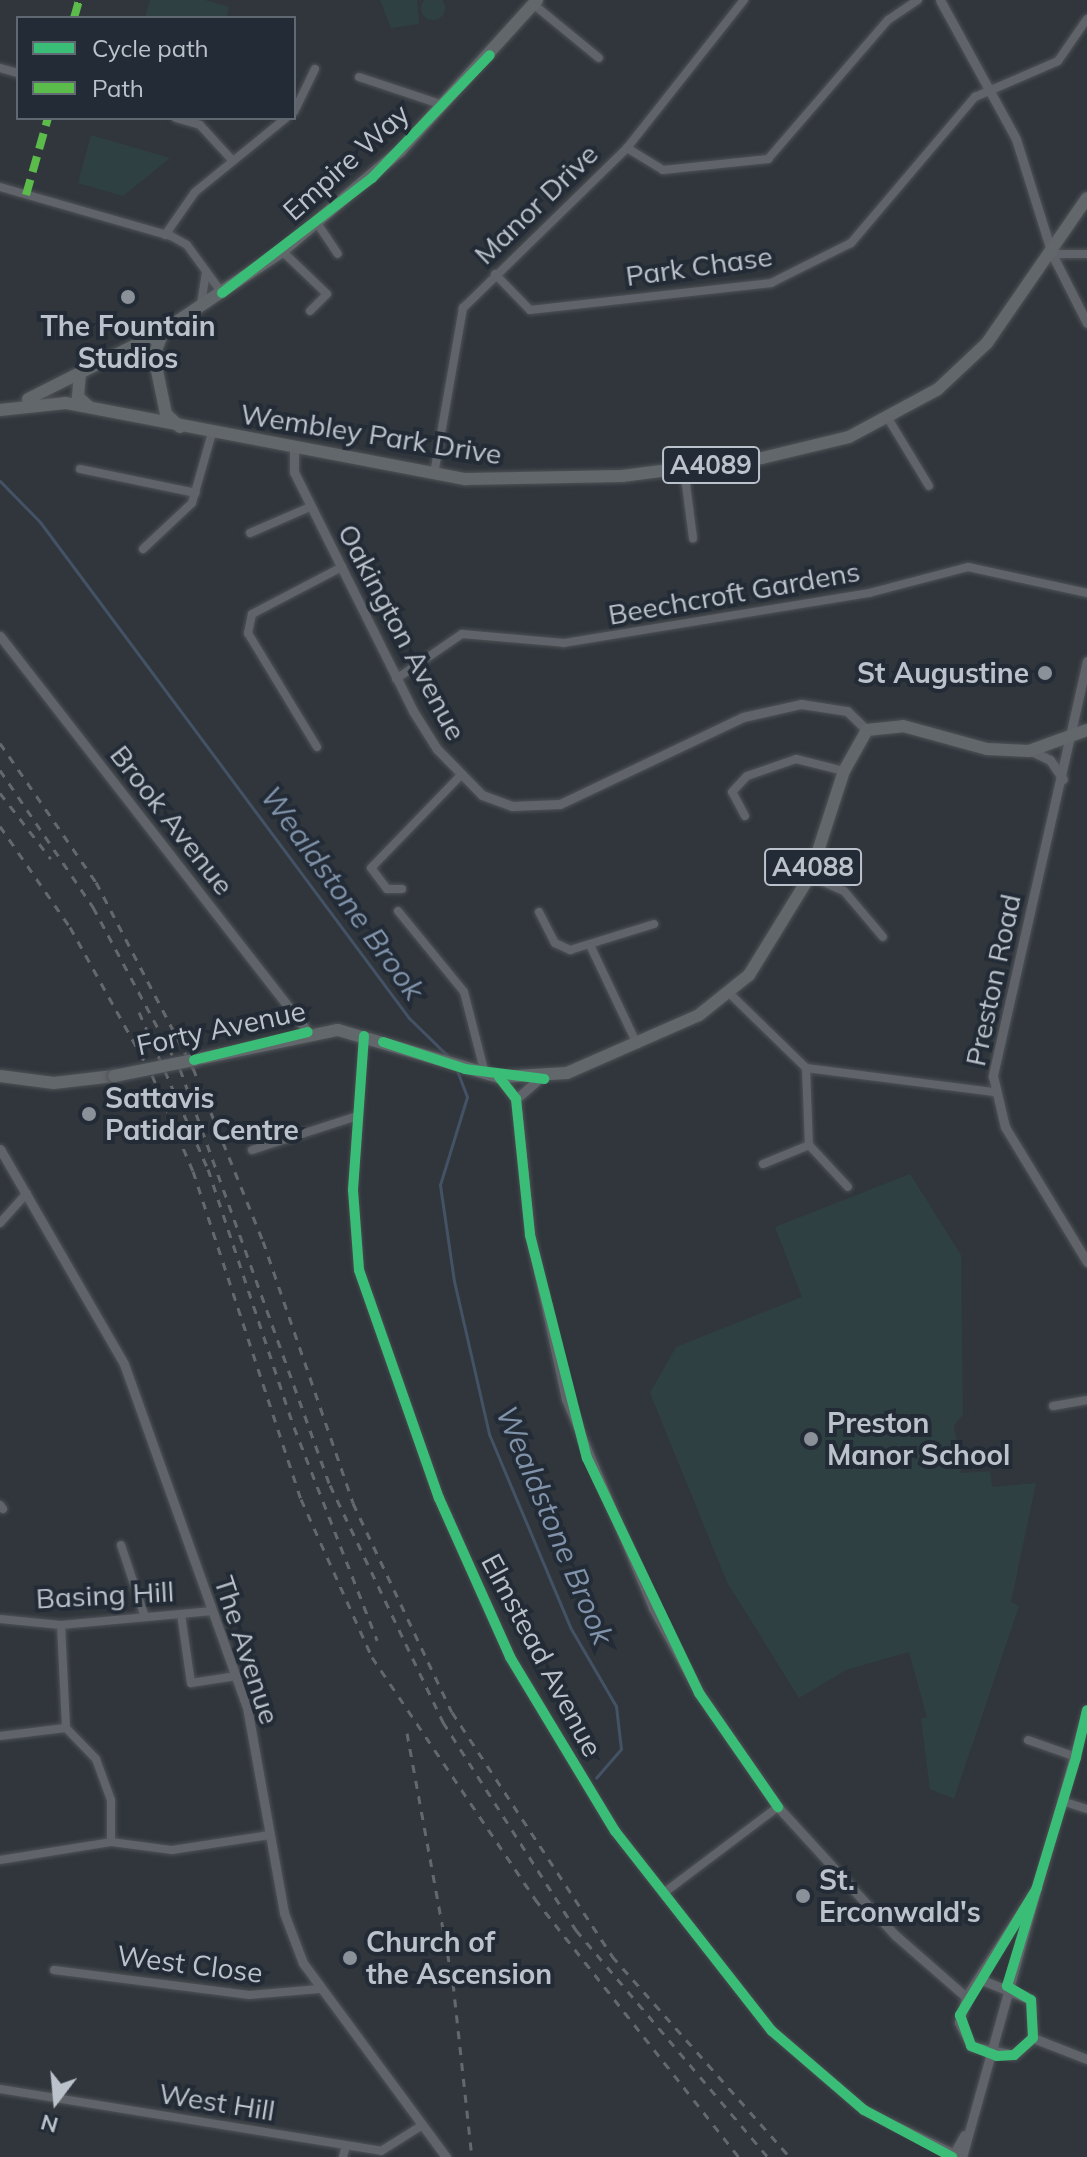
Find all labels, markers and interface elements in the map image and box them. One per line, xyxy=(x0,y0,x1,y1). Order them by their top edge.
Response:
legend xyxy=(16,16,296,120)
text: Cycle path xyxy=(92,33,209,63)
text: Path xyxy=(92,73,144,103)
street label: Empire Way xyxy=(276,97,416,227)
street label: Manor Drive xyxy=(467,137,605,271)
street label: Park Chase xyxy=(624,239,774,293)
marker: The Fountain Studios xyxy=(119,288,137,306)
place label: The Fountain Studios xyxy=(40,309,216,375)
street label: Wembley Park Drive xyxy=(238,397,504,471)
road number: A4089 xyxy=(661,443,761,487)
street label: Oakington Avenue xyxy=(331,518,473,746)
street label: Beechcroft Gardens xyxy=(606,554,862,632)
place label: St Augustine xyxy=(857,656,1029,690)
marker: St Augustine xyxy=(1036,664,1054,682)
street label: Brook Avenue xyxy=(103,739,241,901)
water label: Wealdstone Brook xyxy=(253,779,433,1007)
road number: A4088 xyxy=(763,845,863,889)
street label: Preston Road xyxy=(958,891,1028,1069)
street label: Forty Avenue xyxy=(133,994,309,1062)
place label: Sattavis Patidar Centre xyxy=(105,1081,299,1147)
marker: Sattavis Patidar Centre xyxy=(80,1105,98,1123)
water label: Wealdstone Brook xyxy=(488,1400,622,1650)
place label: Preston Manor School xyxy=(827,1406,1010,1472)
marker: Preston Manor School xyxy=(802,1430,820,1448)
street label: Elmstead Avenue xyxy=(474,1548,610,1762)
street label: The Avenue xyxy=(207,1572,287,1728)
street label: Basing Hill xyxy=(35,1575,175,1615)
place label: St. Erconwald's xyxy=(819,1863,981,1929)
marker: St. Erconwald's xyxy=(794,1887,812,1905)
place label: Church of the Ascension xyxy=(366,1925,552,1991)
street label: West Close xyxy=(115,1938,265,1990)
marker: Church of the Ascension xyxy=(341,1949,359,1967)
north arrow xyxy=(16,2061,96,2141)
street label: West Hill xyxy=(157,2076,277,2128)
text: N xyxy=(38,2108,61,2140)

